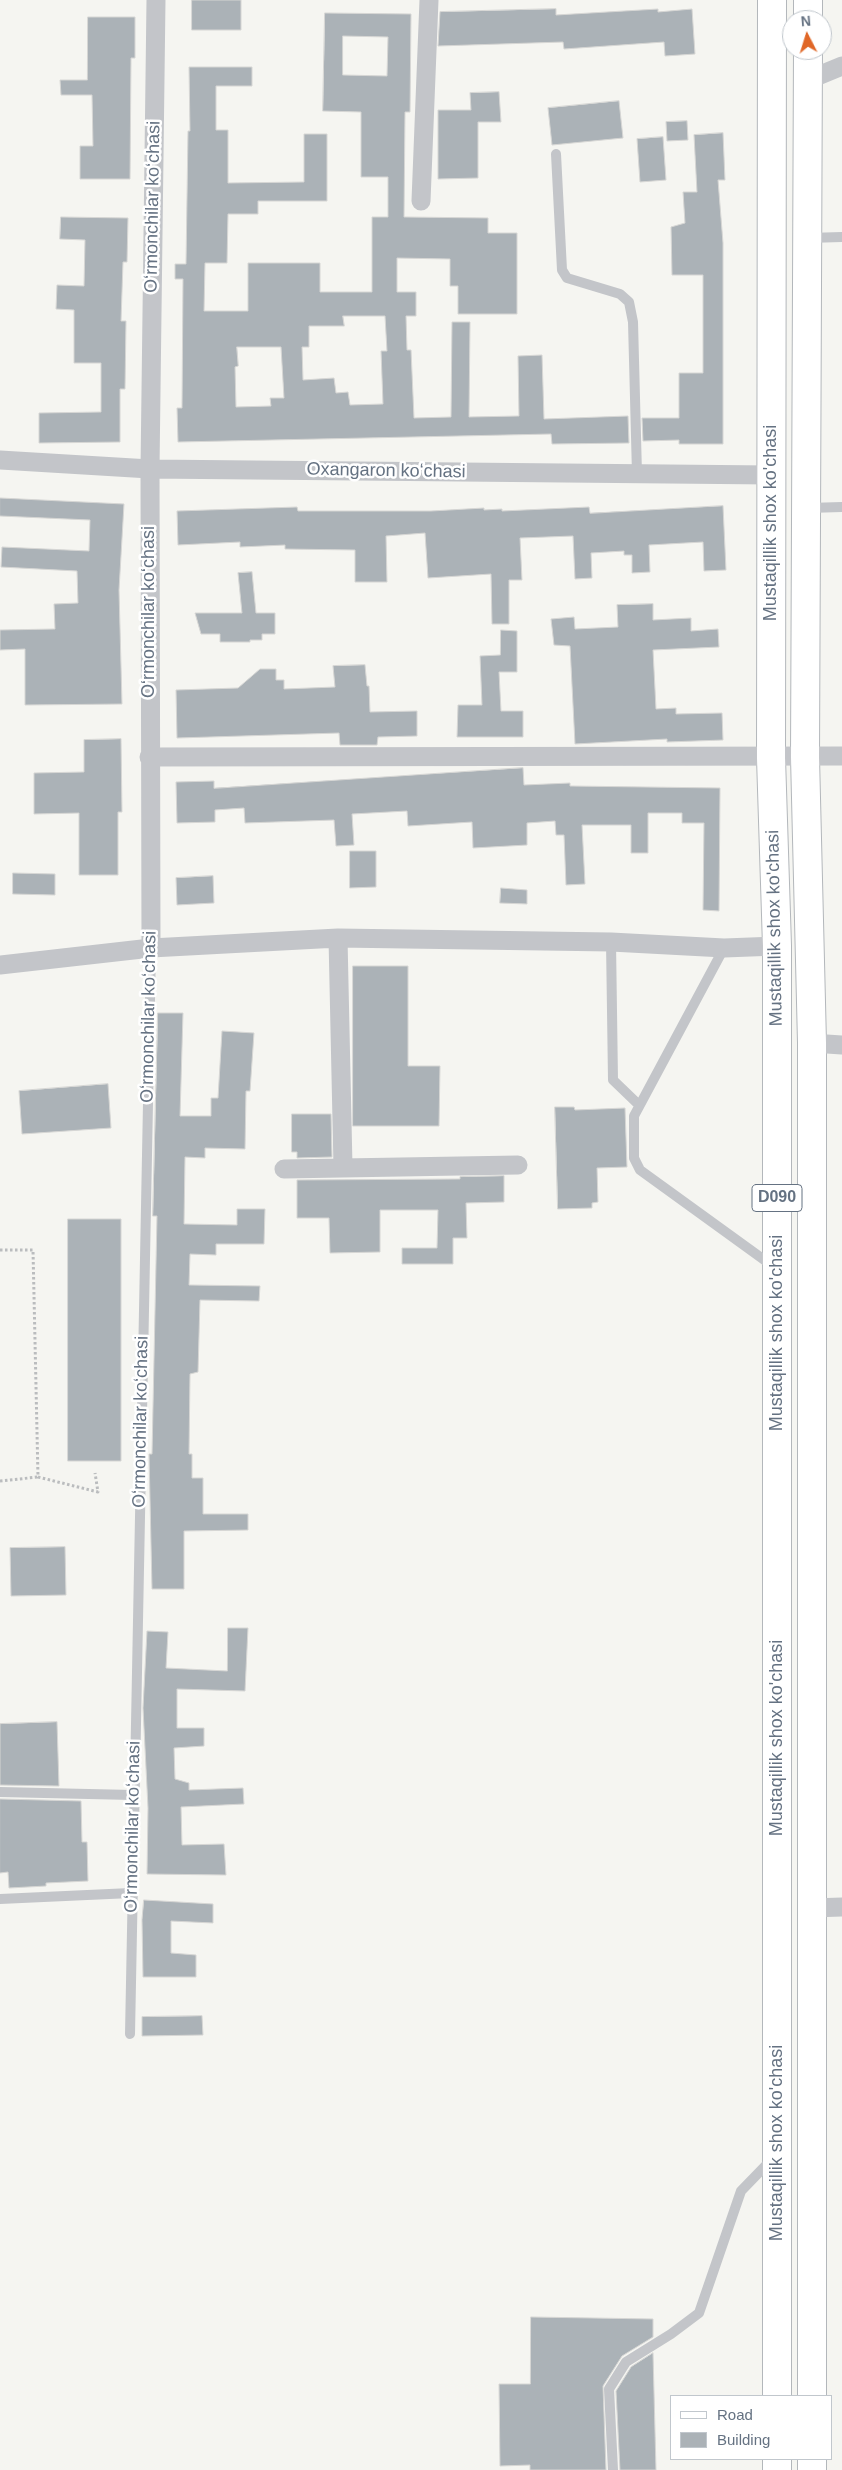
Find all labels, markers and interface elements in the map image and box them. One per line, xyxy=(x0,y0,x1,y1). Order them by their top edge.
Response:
north arrow xyxy=(782,10,832,60)
text: N xyxy=(800,13,812,29)
street label: Oʻrmonchilar koʻchasi xyxy=(141,121,165,293)
street label: Mustaqillik shox ko'chasi xyxy=(760,425,782,621)
street label: Oxangaron koʻchasi xyxy=(306,459,466,483)
street label: Oʻrmonchilar koʻchasi xyxy=(138,526,160,698)
street label: Mustaqillik shox ko'chasi xyxy=(762,830,788,1026)
street label: Oʻrmonchilar koʻchasi xyxy=(137,931,161,1103)
road number: D090 xyxy=(752,1184,802,1212)
street label: Mustaqillik shox ko'chasi xyxy=(766,1235,788,1431)
street label: Oʻrmonchilar koʻchasi xyxy=(129,1336,153,1508)
street label: Mustaqillik shox ko'chasi xyxy=(766,1640,788,1836)
street label: Oʻrmonchilar koʻchasi xyxy=(121,1741,145,1913)
street label: Mustaqillik shox ko'chasi xyxy=(766,2045,788,2241)
legend xyxy=(670,2395,832,2460)
text: Road xyxy=(717,2406,753,2423)
text: Building xyxy=(717,2431,770,2448)

